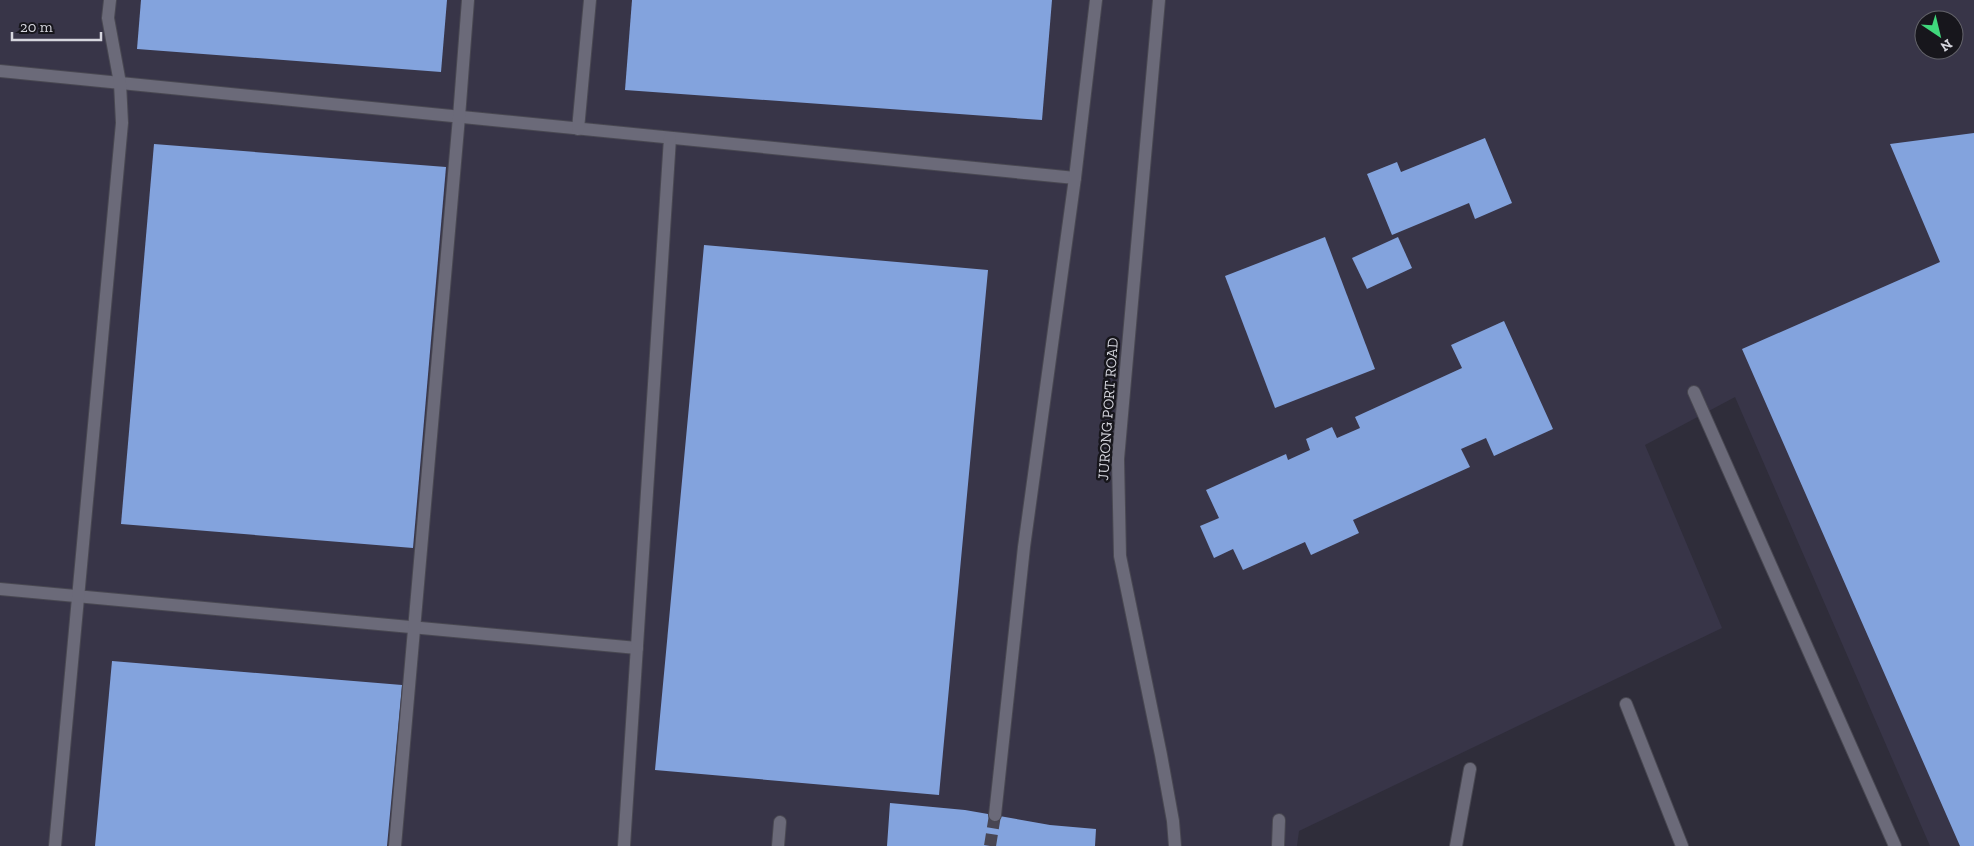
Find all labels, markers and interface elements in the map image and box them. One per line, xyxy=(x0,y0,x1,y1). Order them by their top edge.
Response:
scale bar xyxy=(12,10,101,42)
north arrow xyxy=(1914,10,1964,60)
text: 20 m xyxy=(20,18,53,36)
text: N xyxy=(1937,35,1955,55)
street label: JURONG PORT ROAD xyxy=(1094,337,1122,481)

